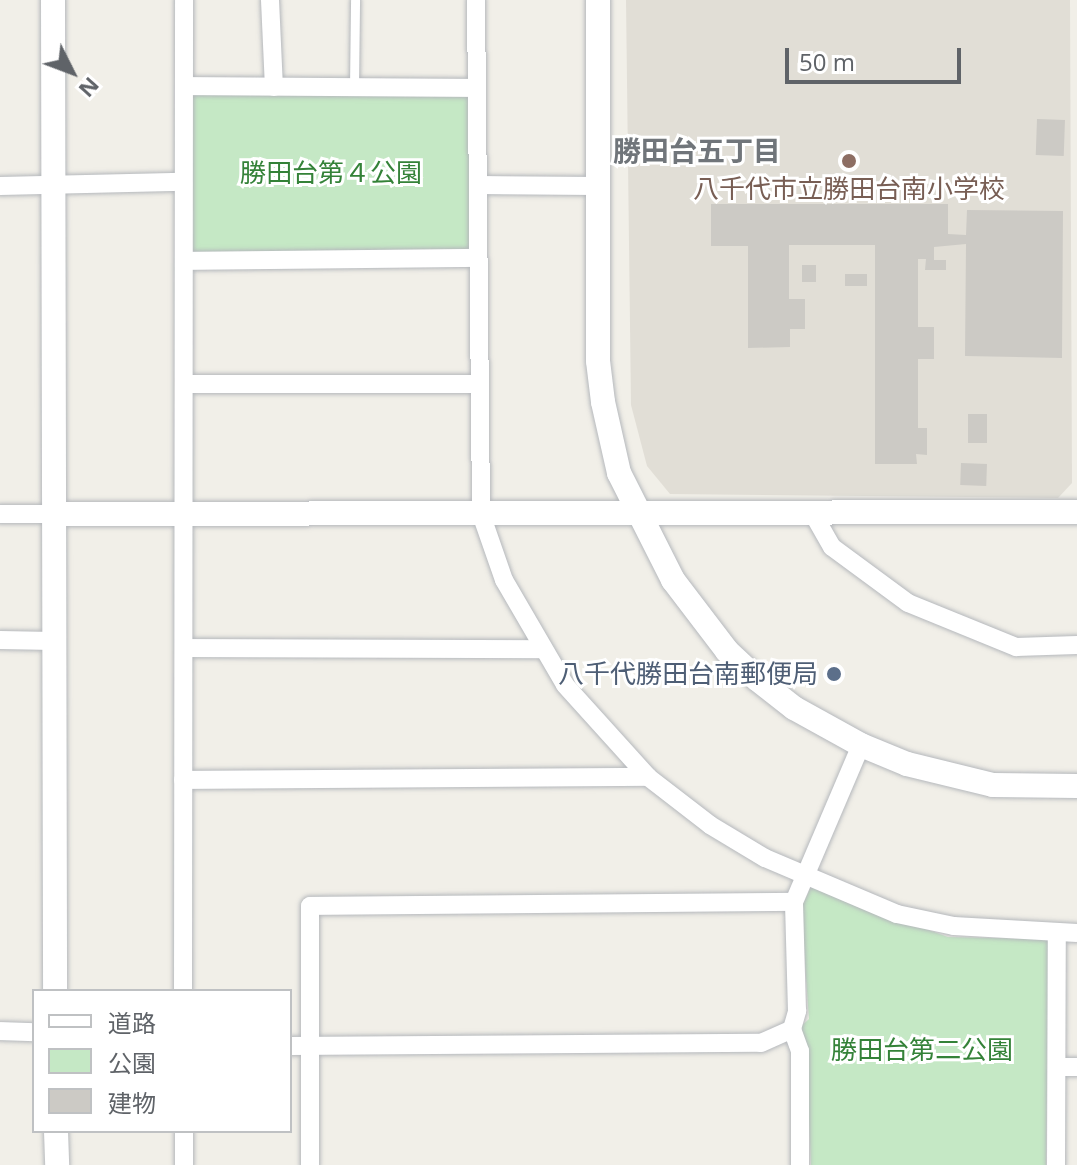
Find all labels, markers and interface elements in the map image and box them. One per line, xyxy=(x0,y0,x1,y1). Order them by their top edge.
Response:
north arrow xyxy=(32,32,112,112)
scale bar xyxy=(789,32,965,82)
text: 50 m xyxy=(799,45,855,78)
text: N xyxy=(73,71,107,105)
district label: 勝田台五丁目 xyxy=(613,133,781,167)
marker: 八千代市立勝田台南小学校 xyxy=(840,152,858,170)
park label: 勝田台第４公園 xyxy=(240,157,422,189)
place label: 八千代市立勝田台南小学校 xyxy=(693,173,1005,205)
place label: 八千代勝田台南郵便局 xyxy=(558,658,818,690)
marker: 八千代勝田台南郵便局 xyxy=(825,665,843,683)
legend xyxy=(32,989,292,1133)
text: 道路 xyxy=(108,1006,156,1039)
park label: 勝田台第二公園 xyxy=(831,1034,1013,1066)
text: 公園 xyxy=(108,1046,156,1079)
text: 建物 xyxy=(108,1086,156,1119)

